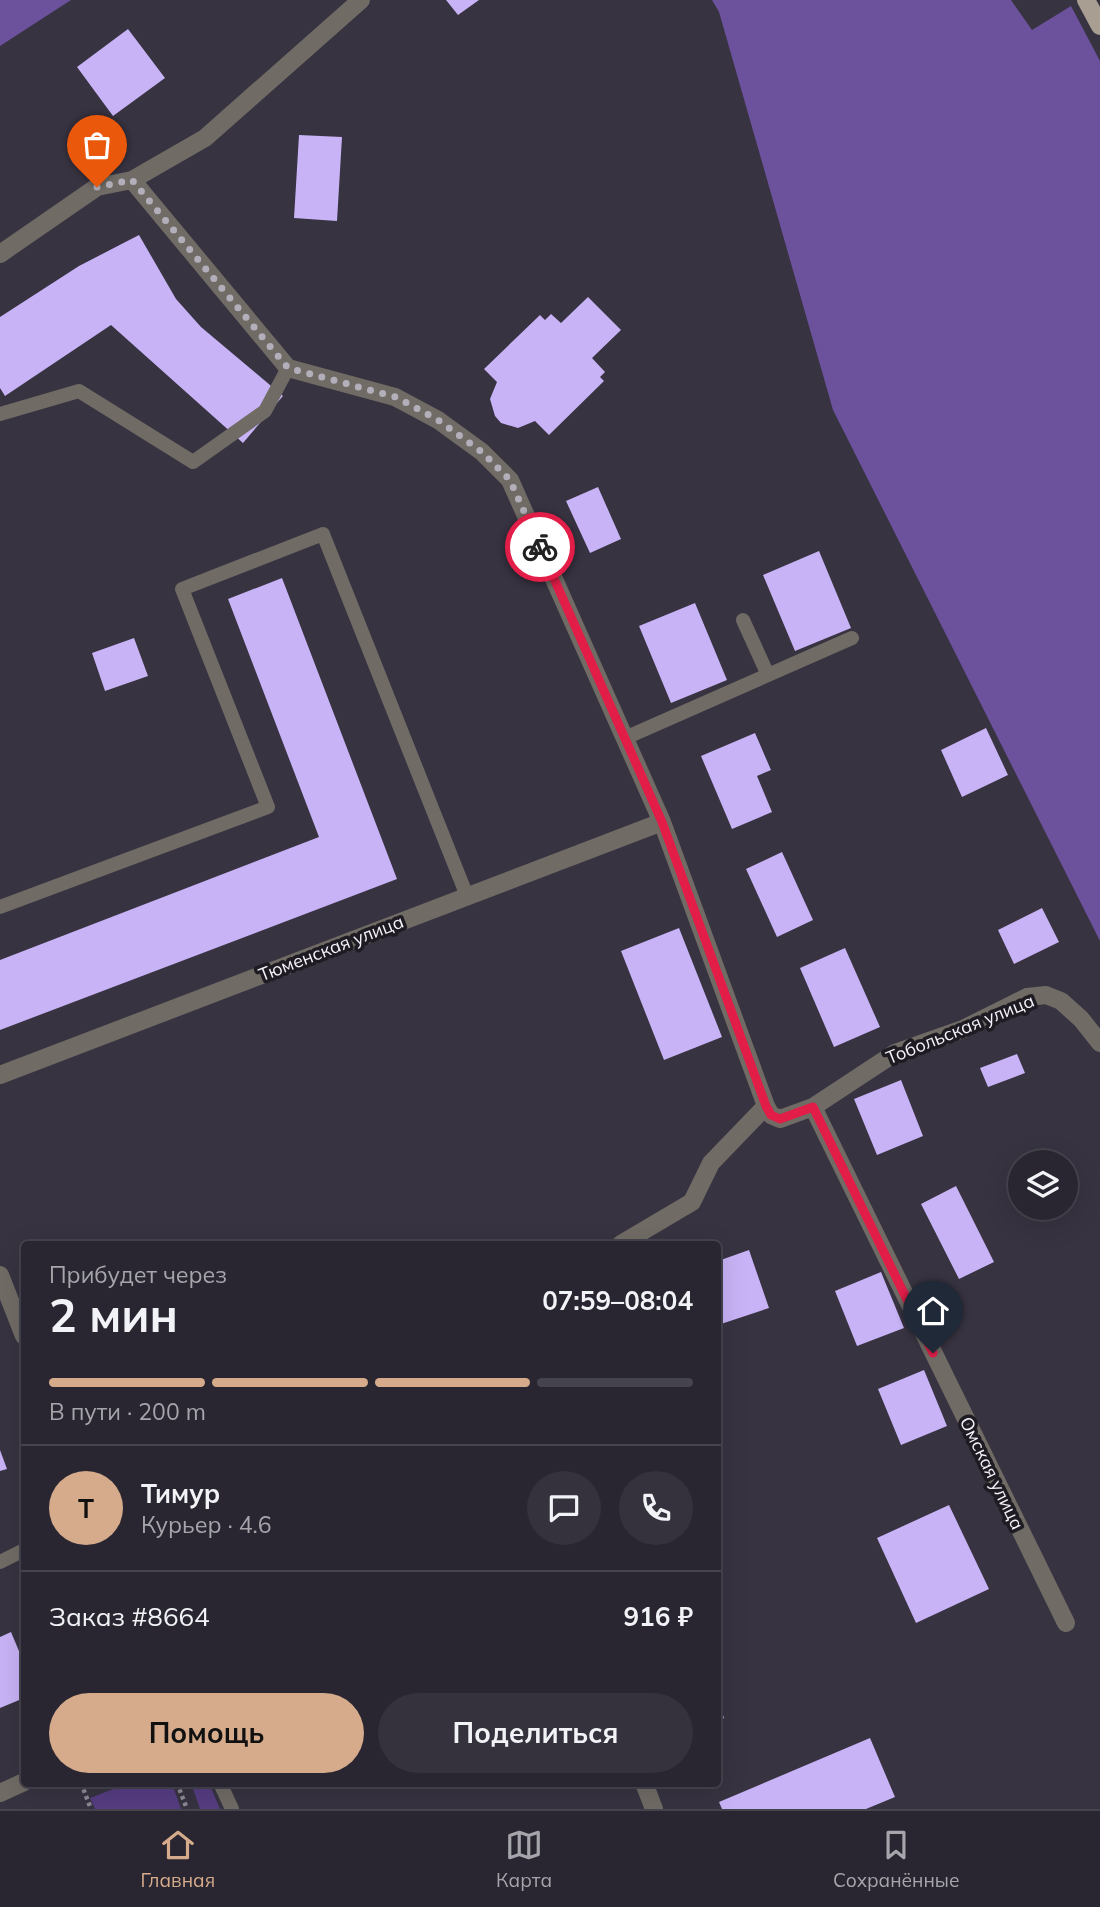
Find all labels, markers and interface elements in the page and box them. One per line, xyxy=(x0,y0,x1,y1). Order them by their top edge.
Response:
pin xyxy=(67,115,127,187)
icon: bag xyxy=(78,126,116,164)
courier xyxy=(505,512,575,582)
icon: bike xyxy=(521,528,559,566)
street label: Тюменская улица xyxy=(255,910,407,986)
street label: Тобольская улица xyxy=(882,989,1038,1069)
map controls xyxy=(1008,1150,1078,1220)
button: layers xyxy=(1008,1150,1078,1220)
text: Прибудет через xyxy=(49,1260,227,1289)
pin xyxy=(903,1281,963,1353)
text: 07:59–08:04 xyxy=(542,1284,693,1317)
text: 2 мин xyxy=(49,1286,178,1344)
icon: home xyxy=(914,1292,952,1330)
text: В пути · 200 m xyxy=(49,1397,206,1426)
street label: Омская улица xyxy=(955,1413,1029,1533)
button: chat xyxy=(527,1471,601,1545)
button: phone xyxy=(619,1471,693,1545)
text: Тимур xyxy=(141,1477,220,1510)
text: Т xyxy=(78,1492,94,1525)
text: Курьер · 4.6 xyxy=(141,1510,272,1539)
text: Заказ #8664 xyxy=(49,1600,210,1633)
text: 916 ₽ xyxy=(623,1600,693,1633)
button: Помощь xyxy=(49,1693,364,1773)
button: Поделиться xyxy=(378,1693,693,1773)
tab: Главная xyxy=(141,1826,215,1892)
tab: Карта xyxy=(496,1826,552,1892)
tab: Сохранённые xyxy=(833,1826,959,1892)

